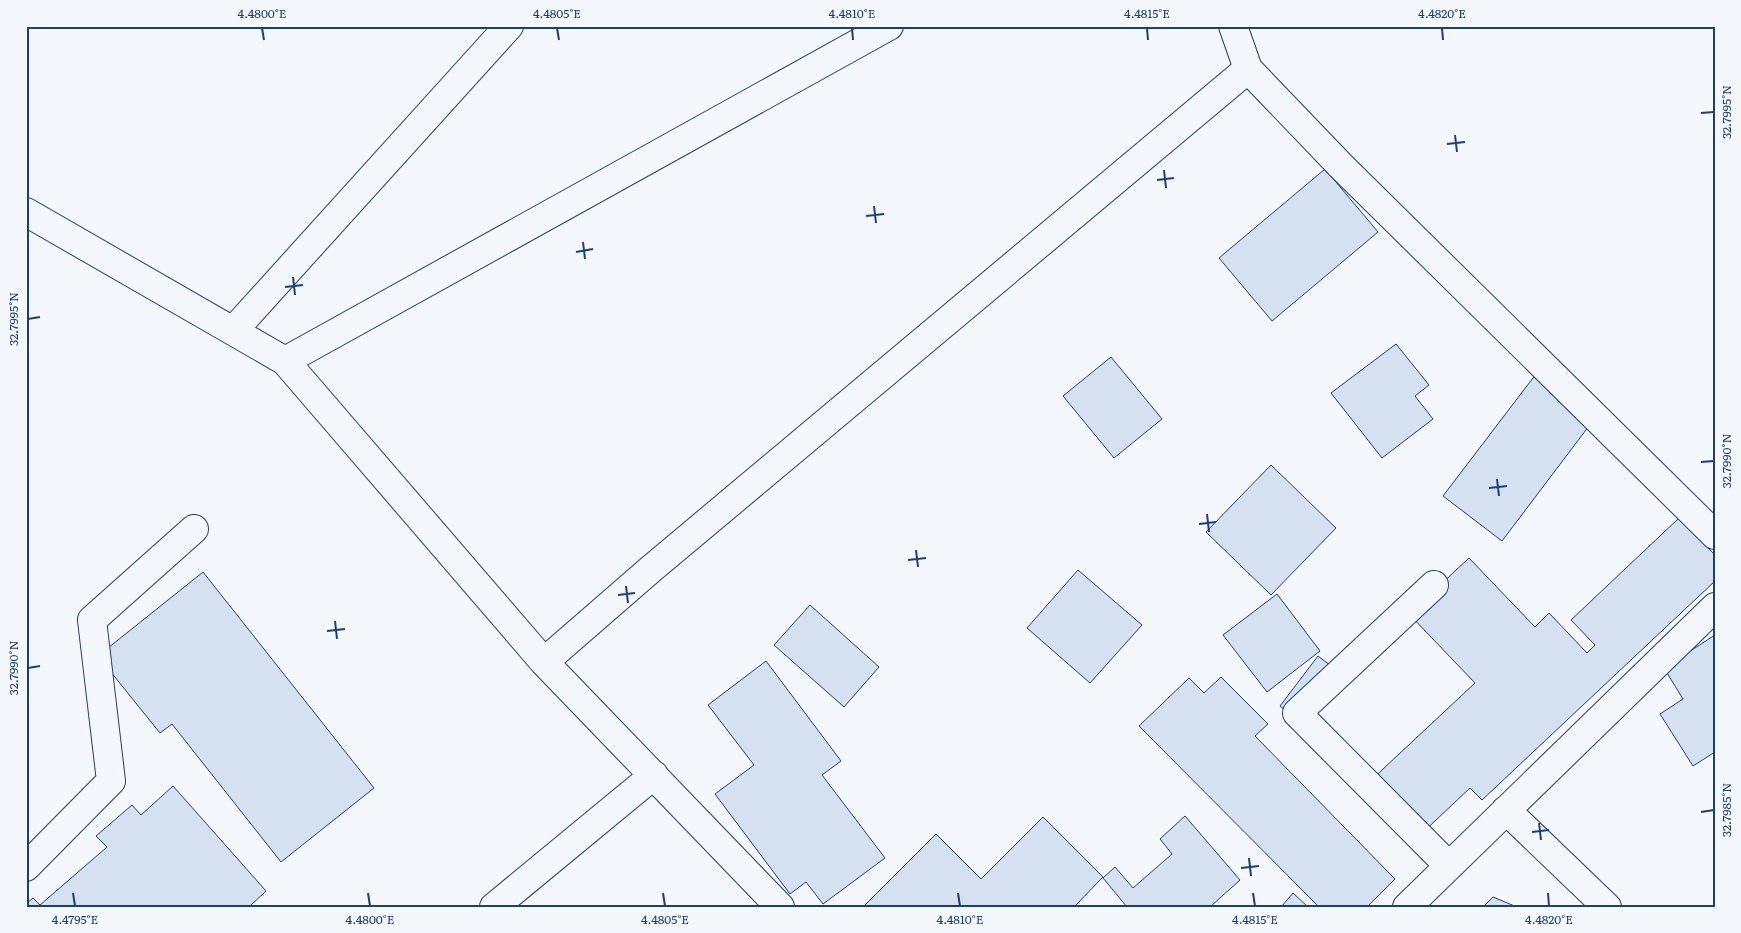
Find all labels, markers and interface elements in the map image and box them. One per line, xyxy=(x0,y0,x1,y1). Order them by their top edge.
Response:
text: 4.4800°E xyxy=(238,4,287,22)
text: 4.4805°E xyxy=(533,4,581,22)
text: 4.4810°E xyxy=(829,4,876,22)
text: 4.4815°E xyxy=(1124,4,1170,22)
text: 4.4820°E xyxy=(1418,4,1466,22)
text: 32.7995°N xyxy=(1717,85,1735,139)
text: 32.7995°N xyxy=(4,292,22,346)
text: 32.7990°N xyxy=(1717,433,1735,489)
text: 32.7990°N xyxy=(4,640,22,696)
text: 32.7985°N xyxy=(1717,783,1735,837)
text: 4.4795°E xyxy=(52,910,99,928)
text: 4.4800°E xyxy=(346,910,395,928)
text: 4.4805°E xyxy=(641,910,689,928)
text: 4.4810°E xyxy=(937,910,984,928)
text: 4.4815°E xyxy=(1232,910,1278,928)
text: 4.4820°E xyxy=(1525,910,1573,928)

